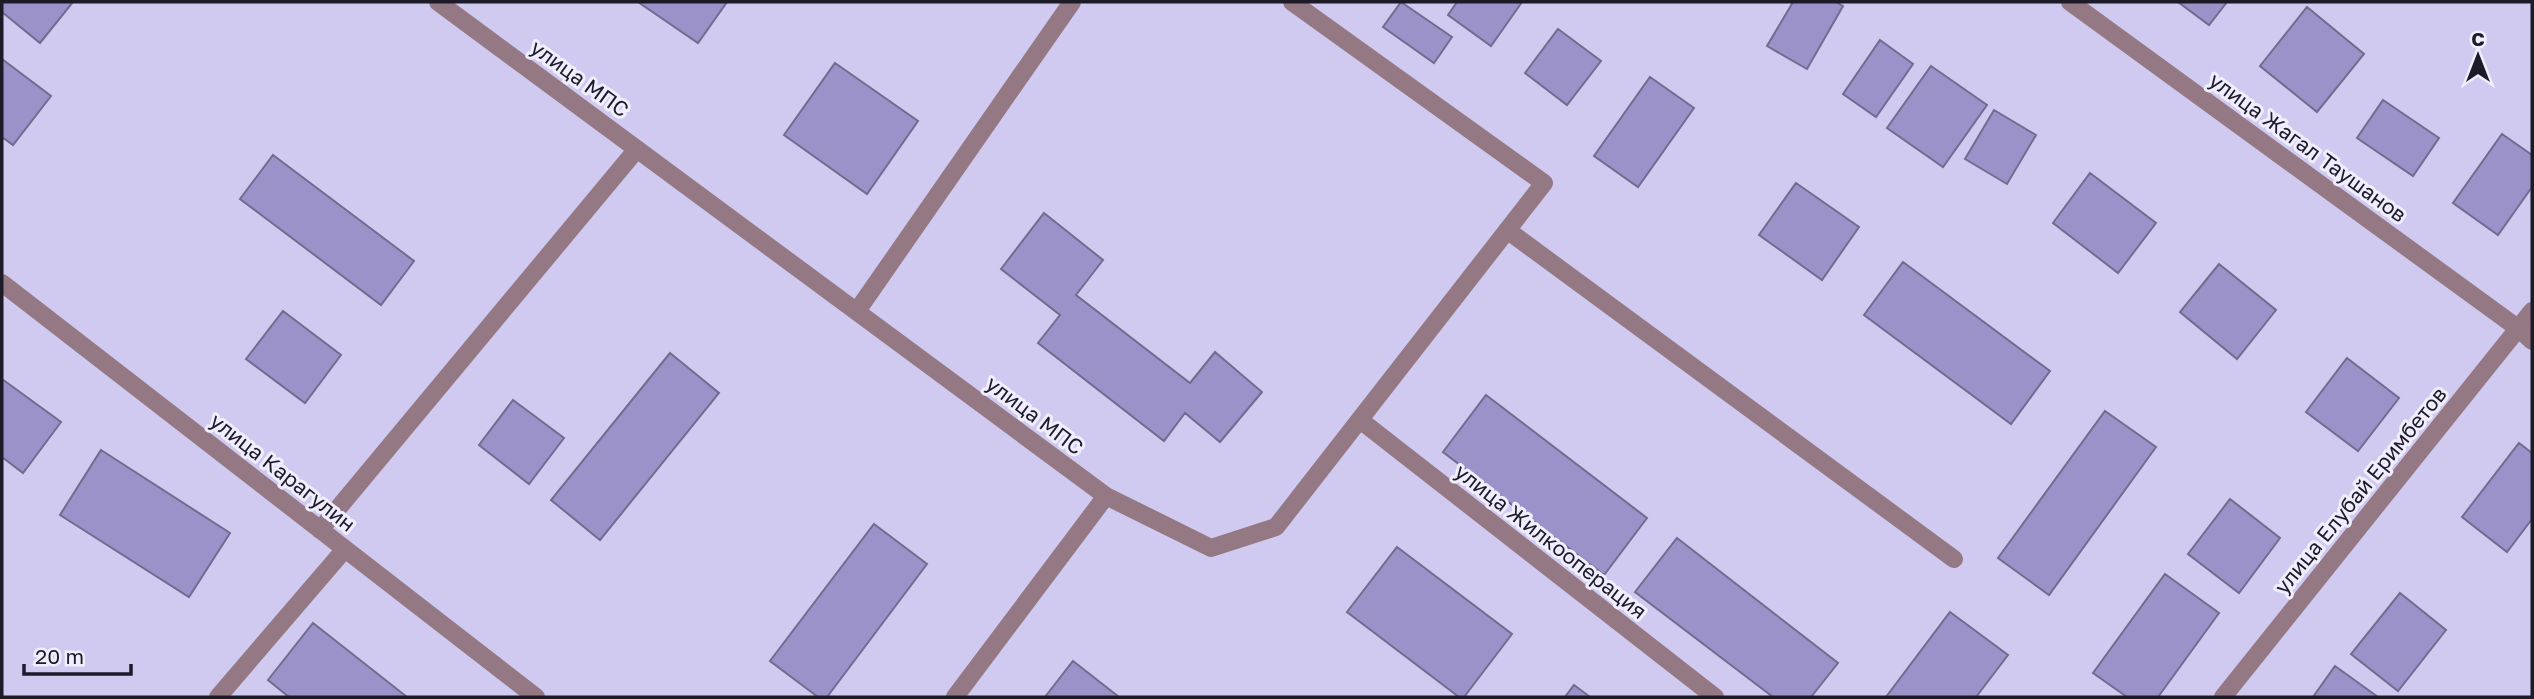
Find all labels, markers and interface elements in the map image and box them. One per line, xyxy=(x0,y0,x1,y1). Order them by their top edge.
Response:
north arrow xyxy=(2443,21,2513,91)
text: С xyxy=(2471,27,2485,50)
street label: улица МПС xyxy=(526,34,634,122)
street label: улица Жагал Таушанов xyxy=(2204,67,2412,227)
street label: улица МПС xyxy=(981,370,1089,460)
street label: улица Елубай Еримбетов xyxy=(2268,381,2452,599)
street label: улица Карагулин xyxy=(205,407,361,537)
street label: улица Жилкооперация xyxy=(1450,458,1652,624)
scale bar xyxy=(24,632,131,676)
text: 20 m xyxy=(35,643,84,669)

